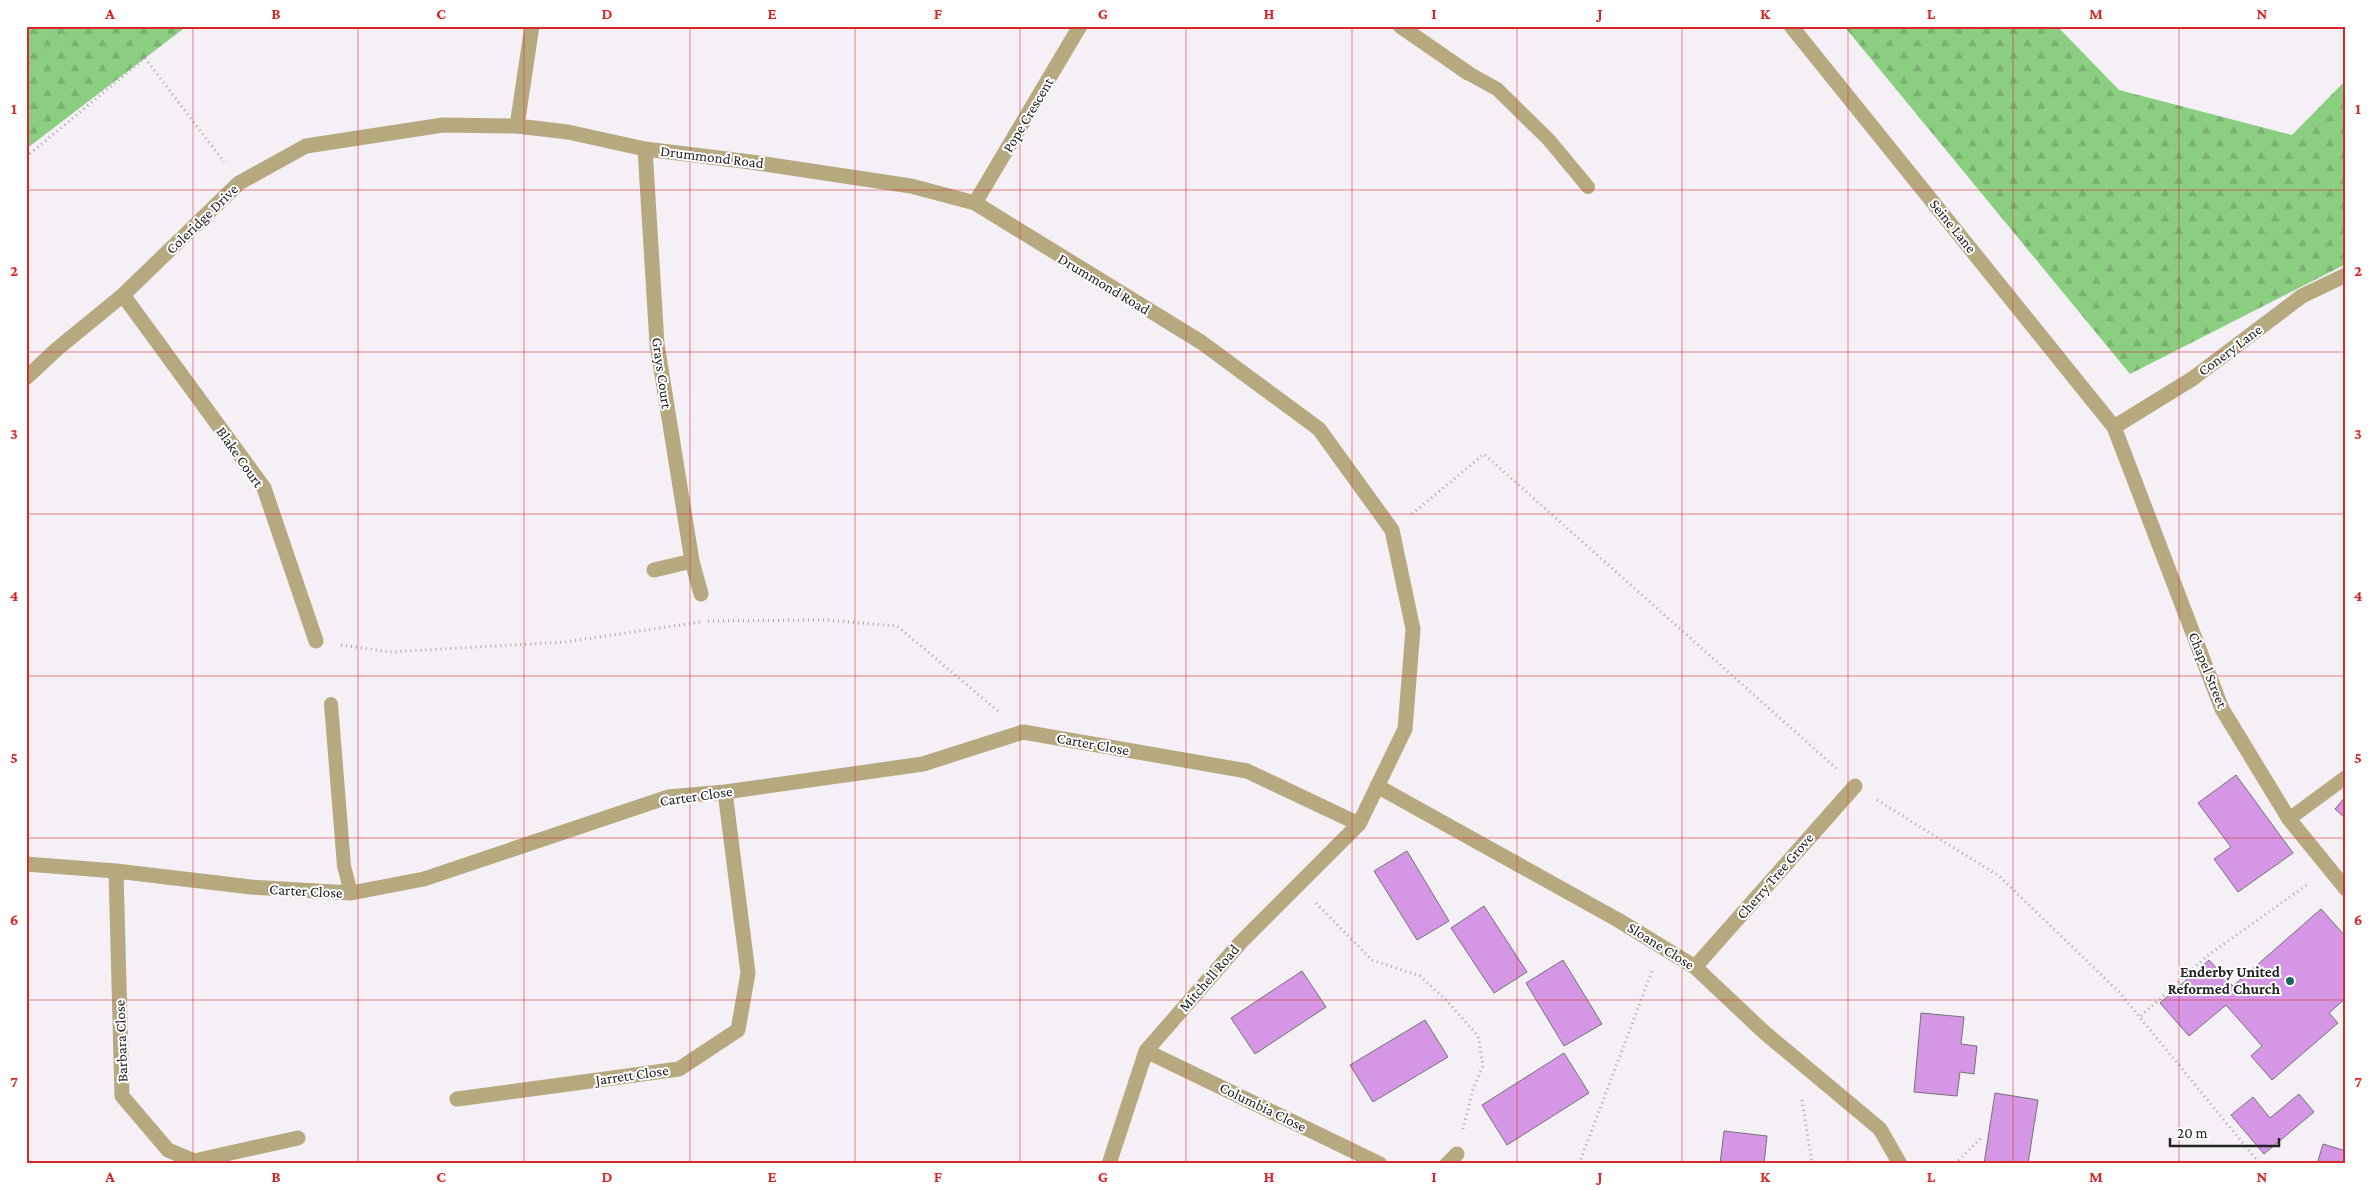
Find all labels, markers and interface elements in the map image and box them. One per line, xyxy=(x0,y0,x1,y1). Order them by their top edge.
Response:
text: A xyxy=(104,5,115,22)
text: B xyxy=(271,5,281,22)
text: C xyxy=(436,5,446,22)
text: D xyxy=(601,5,613,22)
text: E xyxy=(767,5,777,22)
text: F xyxy=(934,5,943,22)
text: G xyxy=(1098,5,1108,22)
text: H xyxy=(1264,5,1275,22)
text: I xyxy=(1431,5,1437,22)
text: J xyxy=(1595,5,1603,22)
text: K xyxy=(1760,5,1771,22)
text: L xyxy=(1927,5,1936,22)
text: M xyxy=(2089,5,2103,22)
text: N xyxy=(2257,5,2268,22)
street label: Pope Crescent xyxy=(999,74,1058,156)
text: 1 xyxy=(11,100,17,117)
text: 1 xyxy=(2355,100,2361,117)
street label: Drummond Road xyxy=(659,143,765,171)
street label: Coleridge Drive xyxy=(163,181,242,258)
street label: Seine Lane xyxy=(1927,196,1980,256)
street label: Drummond Road xyxy=(1055,250,1153,318)
text: 2 xyxy=(10,262,18,279)
text: 2 xyxy=(2354,262,2362,279)
street label: Conery Lane xyxy=(2195,321,2266,380)
street label: Grays Court xyxy=(648,337,675,411)
street label: Blake Court xyxy=(213,424,267,491)
text: 3 xyxy=(10,425,18,442)
text: 3 xyxy=(2354,425,2362,442)
text: 4 xyxy=(10,587,19,604)
text: 4 xyxy=(2354,587,2363,604)
street label: Chapel Street xyxy=(2185,630,2231,712)
street label: Carter Close xyxy=(1055,730,1131,758)
text: 5 xyxy=(10,749,18,766)
text: 5 xyxy=(2354,749,2362,766)
street label: Carter Close xyxy=(659,783,734,809)
street label: Cherry Tree Grove xyxy=(1733,830,1818,923)
street label: Carter Close xyxy=(269,881,343,901)
text: 6 xyxy=(10,911,18,928)
text: 6 xyxy=(2354,911,2362,928)
street label: Sloane Close xyxy=(1625,919,1698,973)
street label: Mitchell Road xyxy=(1176,941,1242,1015)
place label: Enderby United Reformed Church xyxy=(2168,964,2281,997)
marker: Enderby United Reformed Church xyxy=(2284,975,2296,987)
street label: Barbara Close xyxy=(112,999,130,1083)
street label: Jarrett Close xyxy=(592,1062,670,1089)
text: 7 xyxy=(10,1073,18,1090)
text: 7 xyxy=(2354,1073,2362,1090)
street label: Columbia Close xyxy=(1217,1079,1309,1135)
scale bar xyxy=(2170,1115,2278,1147)
text: 20 m xyxy=(2177,1125,2208,1141)
text: A xyxy=(104,1168,115,1185)
text: B xyxy=(271,1168,281,1185)
text: C xyxy=(436,1168,446,1185)
text: D xyxy=(601,1168,613,1185)
text: E xyxy=(767,1168,777,1185)
text: F xyxy=(934,1168,943,1185)
text: G xyxy=(1098,1168,1108,1185)
text: H xyxy=(1264,1168,1275,1185)
text: I xyxy=(1431,1168,1437,1185)
text: J xyxy=(1595,1168,1603,1185)
text: K xyxy=(1760,1168,1771,1185)
text: L xyxy=(1927,1168,1936,1185)
text: M xyxy=(2089,1168,2103,1185)
text: N xyxy=(2257,1168,2268,1185)

